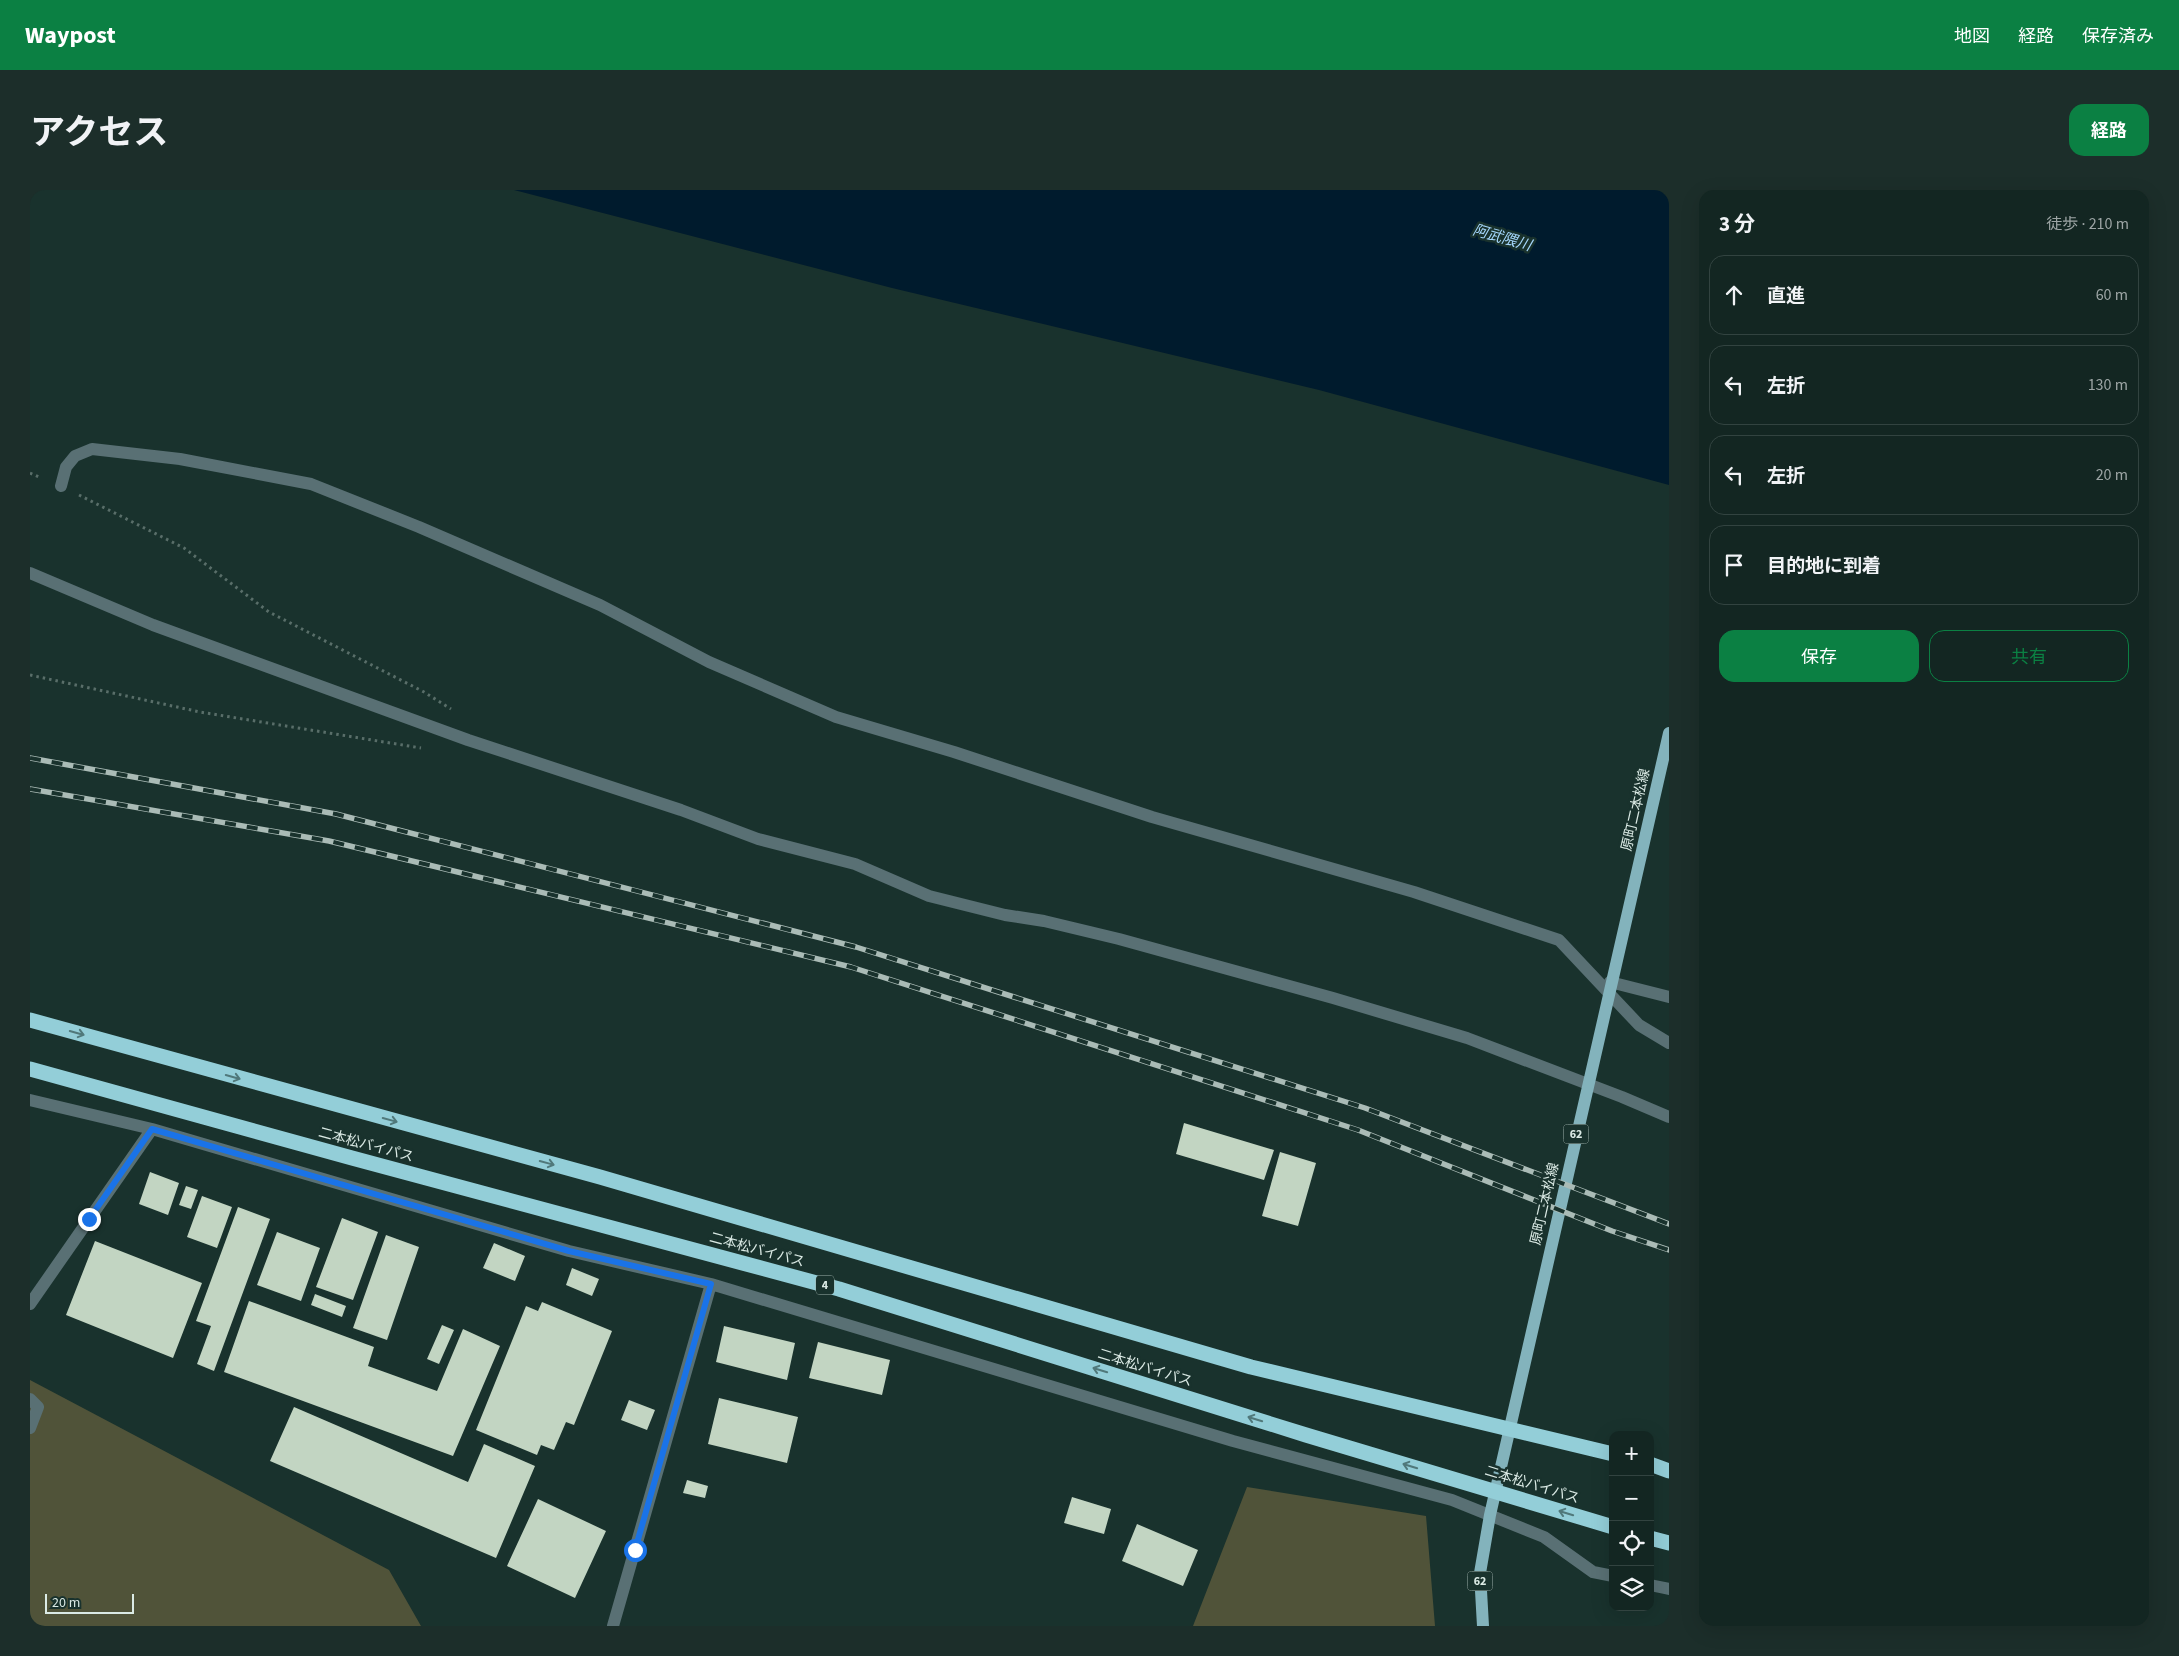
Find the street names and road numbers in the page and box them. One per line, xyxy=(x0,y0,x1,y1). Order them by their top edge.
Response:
street label: 原町二本松線 xyxy=(1617,767,1655,853)
street label: 二本松バイパス xyxy=(316,1123,416,1167)
road number: 62 xyxy=(1564,1124,1588,1144)
street label: 原町二本松線 xyxy=(1526,1161,1564,1247)
street label: 二本松バイパス xyxy=(707,1228,807,1272)
road number: 4 xyxy=(816,1276,834,1294)
street label: 二本松バイパス xyxy=(1095,1344,1195,1392)
street label: 二本松バイパス xyxy=(1482,1461,1582,1509)
road number: 62 xyxy=(1468,1572,1492,1590)

